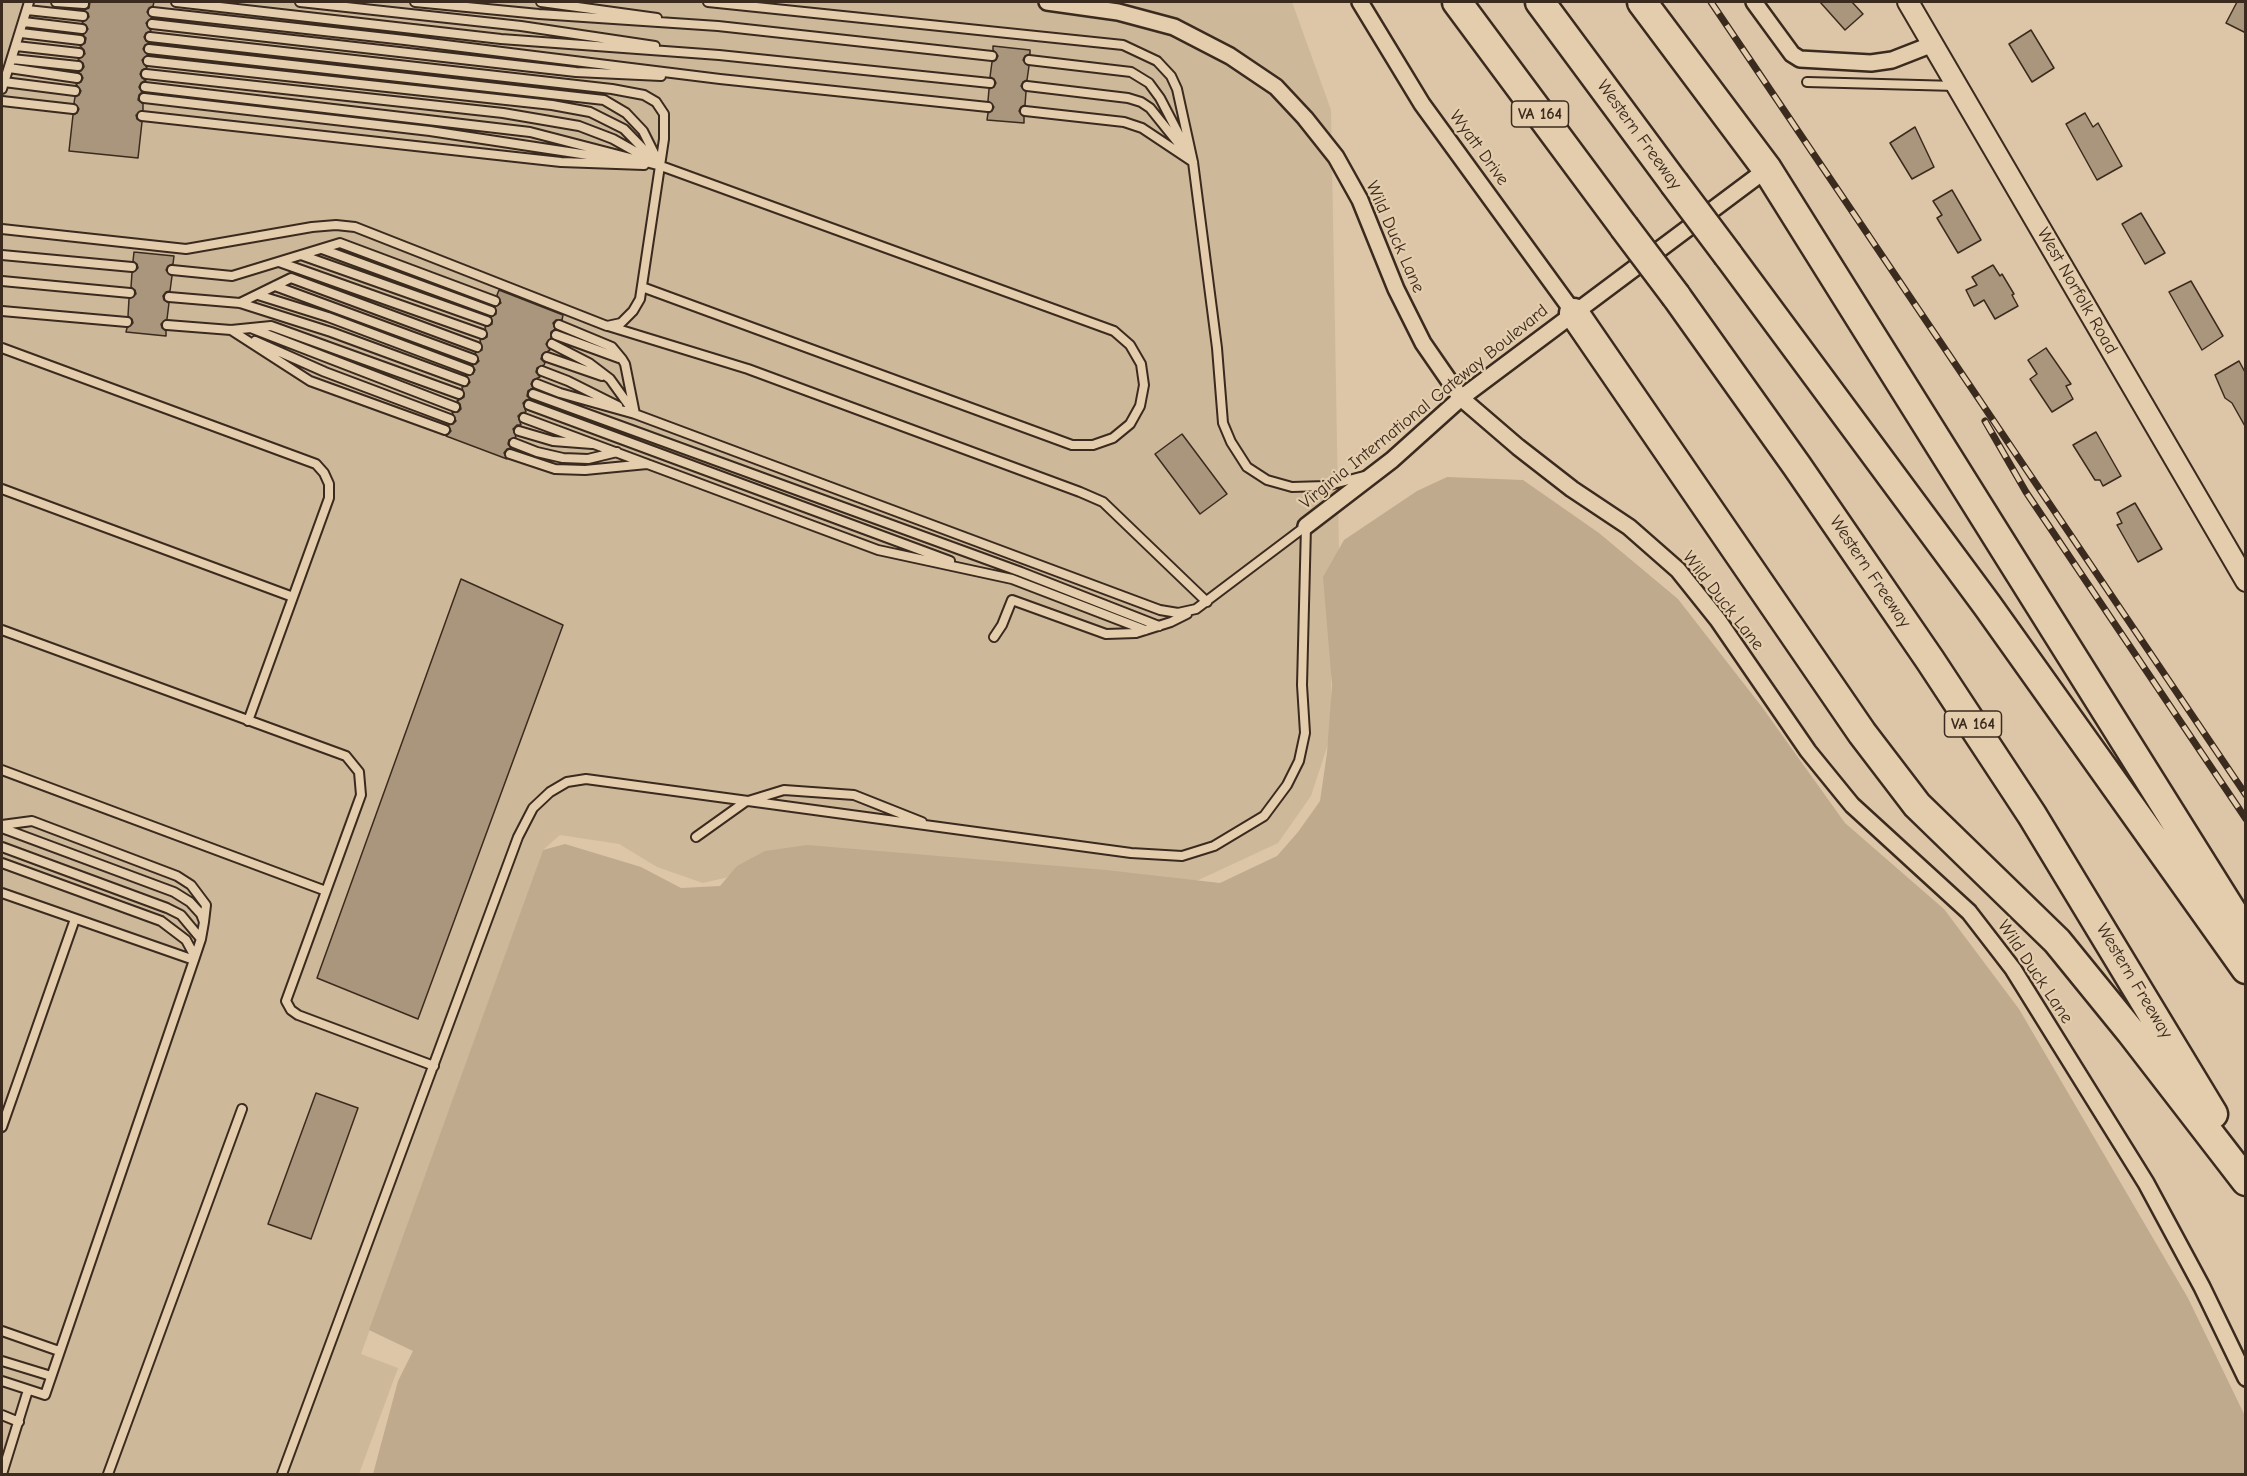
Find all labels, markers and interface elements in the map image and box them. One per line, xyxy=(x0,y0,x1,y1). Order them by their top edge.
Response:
street label: Western Freeway xyxy=(1592,76,1686,194)
road number: VA 164 xyxy=(1512,101,1568,127)
street label: Wyatt Drive xyxy=(1444,106,1514,190)
street label: Wild Duck Lane xyxy=(1361,178,1429,296)
street label: West Norfolk Road xyxy=(2032,224,2122,358)
street label: Virginia International Gateway Boulevard xyxy=(1295,300,1553,514)
street label: Western Freeway xyxy=(1825,512,1915,632)
street label: Wild Duck Lane xyxy=(1678,547,1768,655)
road number: VA 164 xyxy=(1944,711,2002,737)
street label: Wild Duck Lane xyxy=(1992,916,2078,1028)
street label: Western Freeway xyxy=(2091,919,2177,1043)

